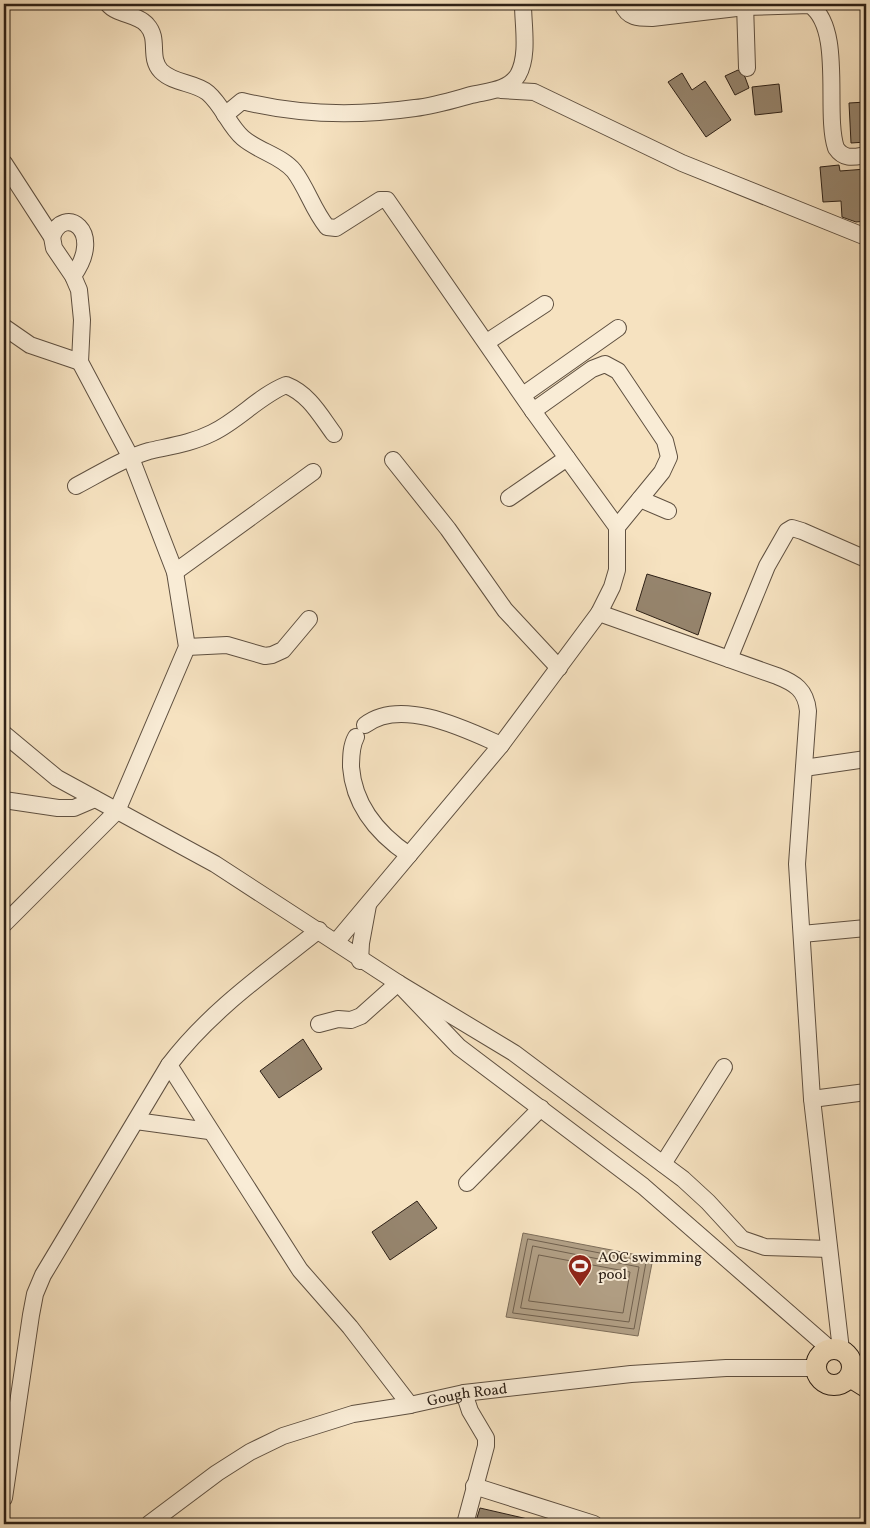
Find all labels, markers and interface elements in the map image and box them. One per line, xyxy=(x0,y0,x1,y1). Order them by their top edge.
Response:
place label: AOC swimming pool xyxy=(598,1248,702,1286)
sports icon: AOC swimming pool xyxy=(567,1253,593,1287)
street label: Gough Road xyxy=(425,1379,508,1413)

